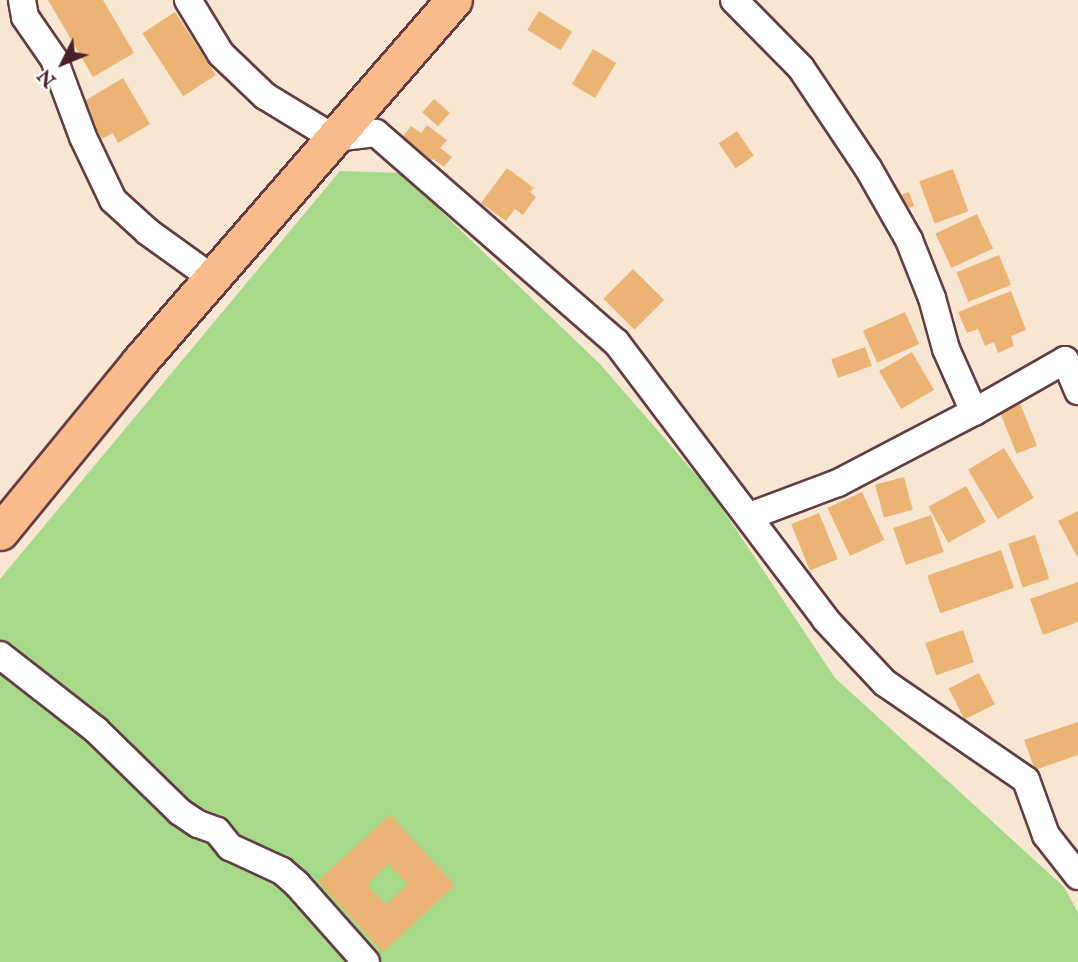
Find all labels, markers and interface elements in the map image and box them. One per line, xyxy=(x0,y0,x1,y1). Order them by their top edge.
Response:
north arrow xyxy=(28,28,98,98)
text: N xyxy=(33,63,62,92)

